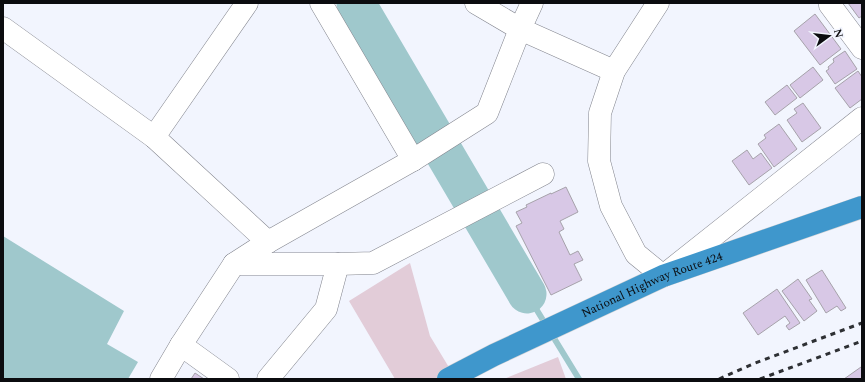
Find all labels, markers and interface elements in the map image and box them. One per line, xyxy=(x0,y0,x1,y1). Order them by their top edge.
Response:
north arrow xyxy=(809,16,849,56)
text: N xyxy=(829,27,848,40)
street label: National Highway Route 424 xyxy=(578,247,725,323)

